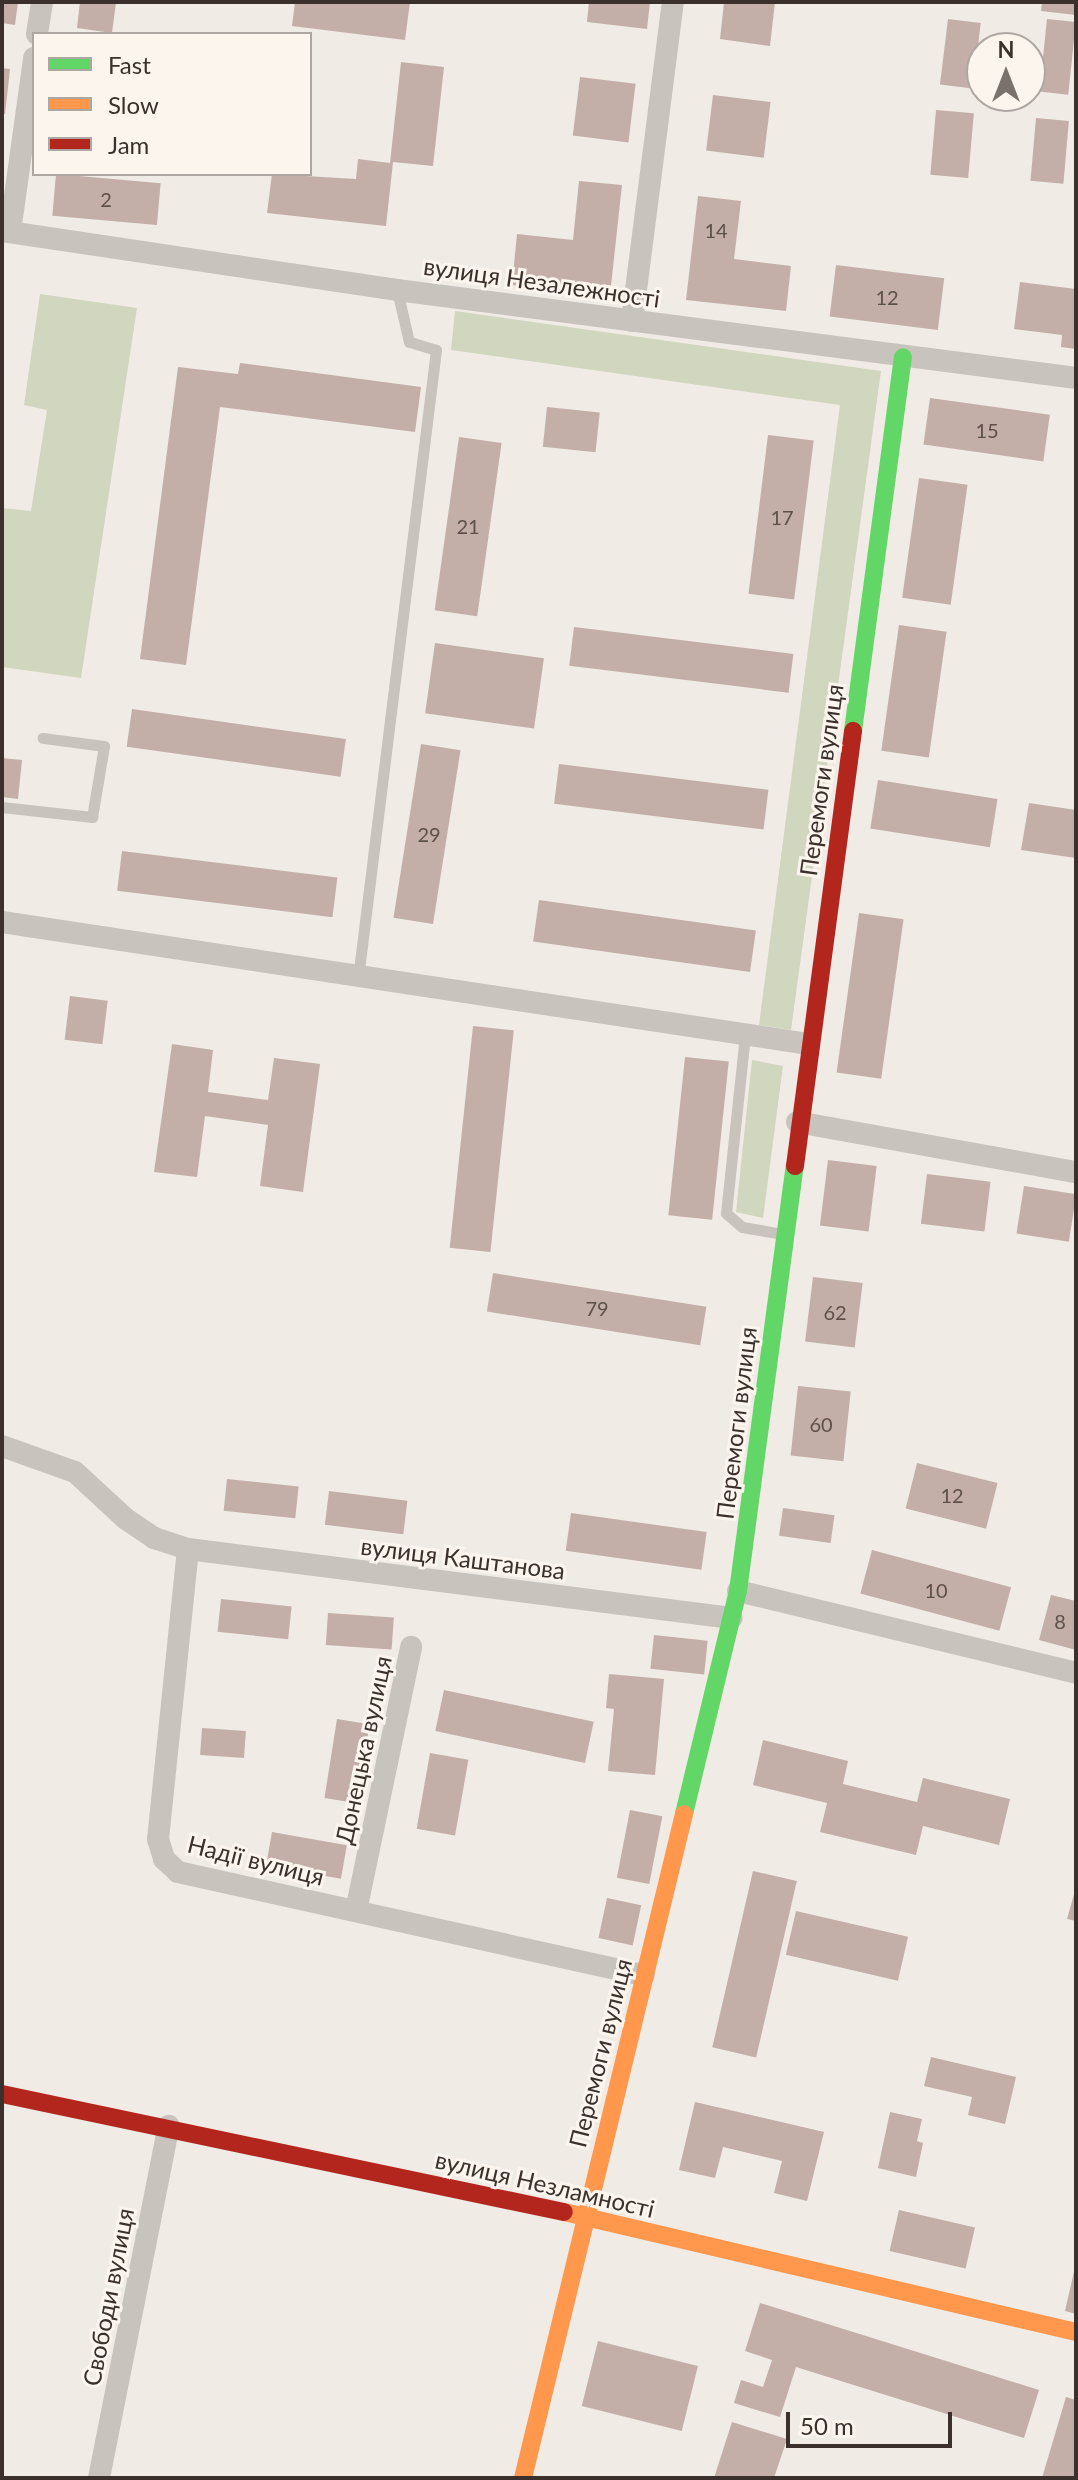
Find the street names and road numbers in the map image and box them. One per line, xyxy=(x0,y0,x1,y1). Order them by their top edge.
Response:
street label: вулиця Незалежності xyxy=(422,251,662,313)
street label: Перемоги вулиця xyxy=(793,682,849,878)
street label: Перемоги вулиця xyxy=(710,1325,762,1521)
street label: вулиця Каштанова xyxy=(359,1531,567,1585)
street label: Донецька вулиця xyxy=(329,1653,397,1847)
street label: Надії вулиця xyxy=(185,1829,327,1891)
street label: Перемоги вулиця xyxy=(563,1956,637,2150)
street label: вулиця Незламності xyxy=(433,2145,657,2223)
street label: Свободи вулиця xyxy=(77,2206,139,2388)

